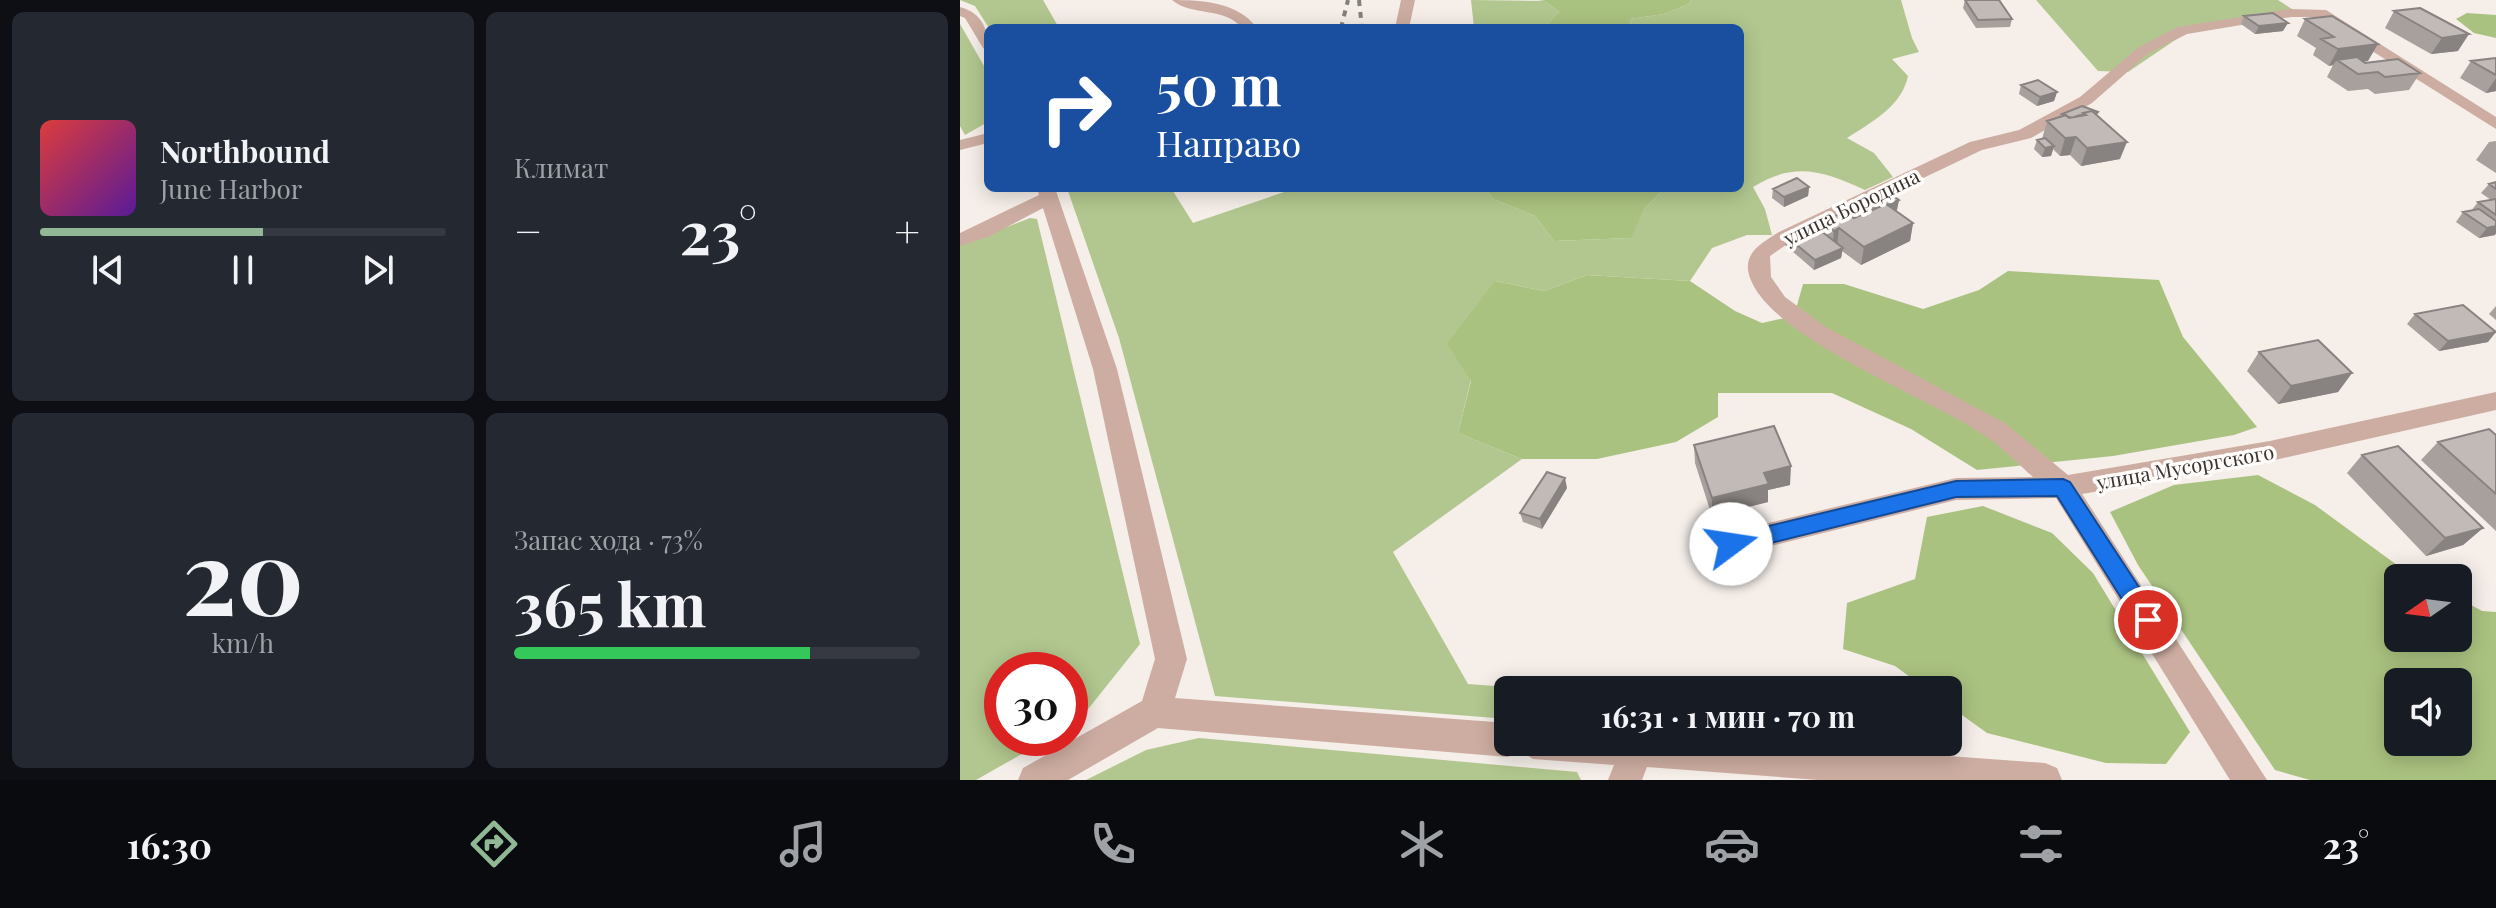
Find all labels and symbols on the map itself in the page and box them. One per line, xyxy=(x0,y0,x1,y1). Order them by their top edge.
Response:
street label: улица Бородина xyxy=(1777,161,1924,251)
street label: улица Мусоргского xyxy=(2093,437,2276,495)
position arrow xyxy=(1689,502,1773,586)
north arrow xyxy=(2384,564,2472,652)
pin xyxy=(2114,586,2182,654)
speed limit sign: 30 xyxy=(984,652,1088,756)

